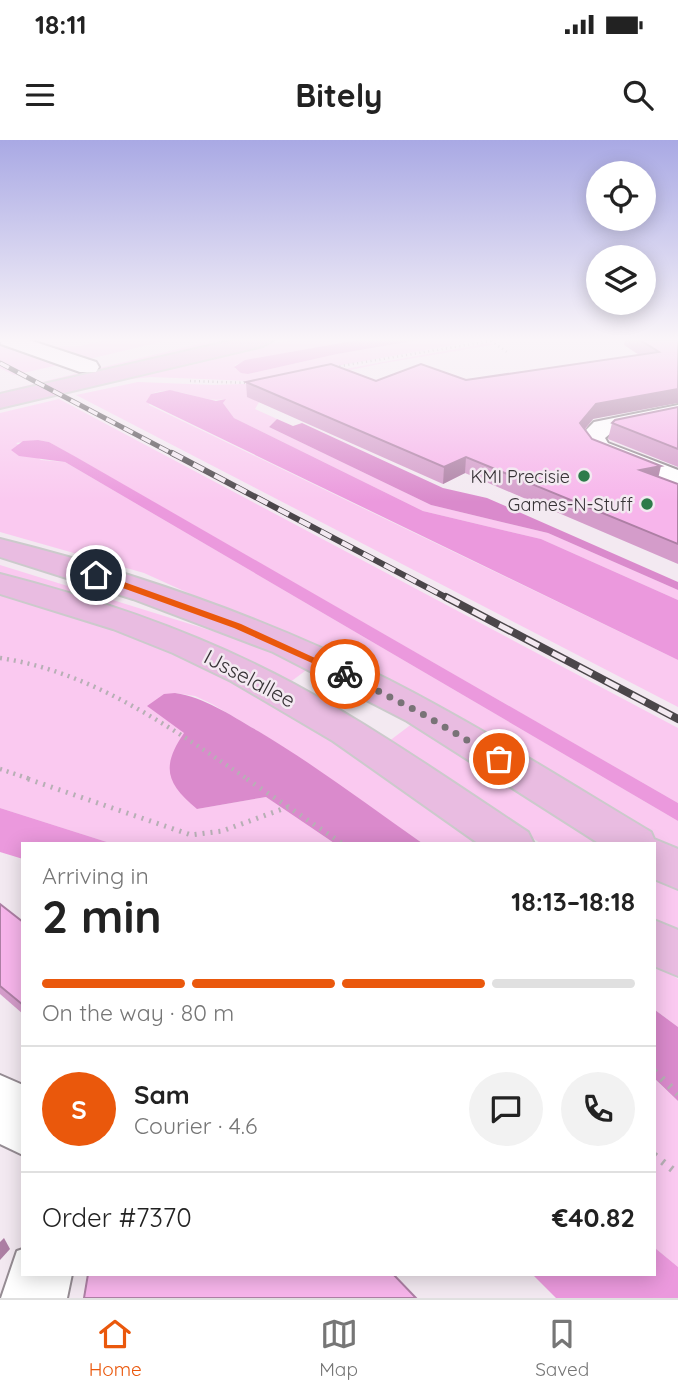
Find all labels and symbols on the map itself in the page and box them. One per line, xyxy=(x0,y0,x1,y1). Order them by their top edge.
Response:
place label: KMI Precisie xyxy=(470,465,570,488)
marker: KMI Precisie xyxy=(576,468,592,484)
place label: Games-N-Stuff xyxy=(508,493,633,516)
marker: Games-N-Stuff xyxy=(639,496,655,512)
pin xyxy=(66,545,126,605)
courier xyxy=(310,639,380,709)
street label: IJsselallee xyxy=(200,643,300,713)
pin xyxy=(469,729,529,789)

